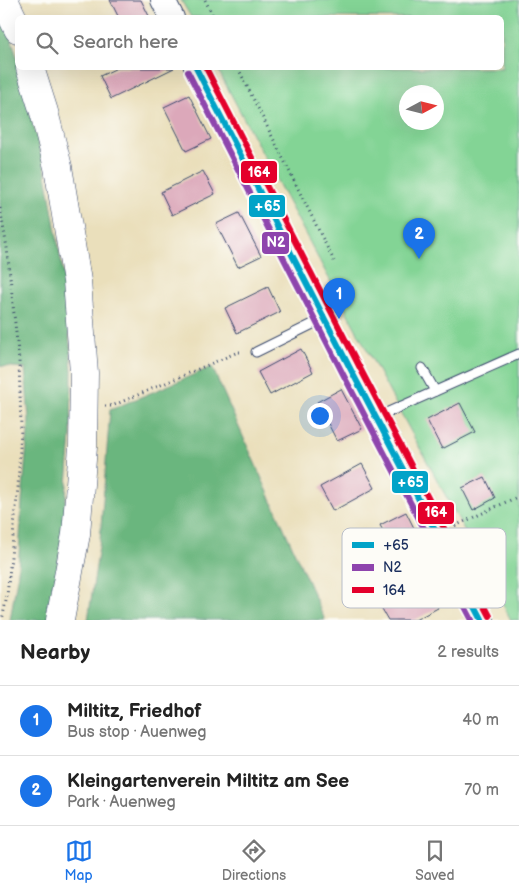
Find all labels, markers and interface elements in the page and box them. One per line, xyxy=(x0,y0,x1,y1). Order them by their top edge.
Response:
search box xyxy=(15,15,504,70)
icon: search xyxy=(33,29,61,57)
text: Search here xyxy=(73,31,178,54)
north arrow xyxy=(399,85,444,130)
line badge: 164 xyxy=(240,160,278,184)
text: 164 xyxy=(248,164,271,181)
line badge: +65 xyxy=(248,194,286,218)
text: +65 xyxy=(253,198,281,215)
pin: 2 xyxy=(403,218,435,259)
line badge: N2 xyxy=(261,231,290,255)
text: N2 xyxy=(267,234,286,251)
pin: 1 xyxy=(323,278,355,319)
your location xyxy=(307,403,333,429)
line badge: +65 xyxy=(391,470,429,494)
text: +65 xyxy=(396,474,424,491)
line badge: 164 xyxy=(417,501,455,525)
text: 164 xyxy=(425,504,448,521)
legend xyxy=(342,528,506,608)
text: +65 xyxy=(383,537,409,554)
text: N2 xyxy=(383,559,403,576)
text: 164 xyxy=(383,582,406,599)
text: Nearby xyxy=(20,640,90,665)
text: 2 results xyxy=(437,643,499,662)
text: Miltitz, Friedhof xyxy=(67,700,201,723)
text: 1 xyxy=(33,711,39,730)
text: 40 m xyxy=(462,711,499,730)
text: Bus stop · Auenweg xyxy=(67,723,207,742)
text: Kleingartenverein Miltitz am See xyxy=(67,770,349,793)
text: 2 xyxy=(31,781,41,800)
text: 70 m xyxy=(464,781,499,800)
text: Park · Auenweg xyxy=(67,793,176,812)
tab: Map xyxy=(65,837,93,884)
tab: Directions xyxy=(222,837,286,884)
tab: Saved xyxy=(415,837,454,884)

